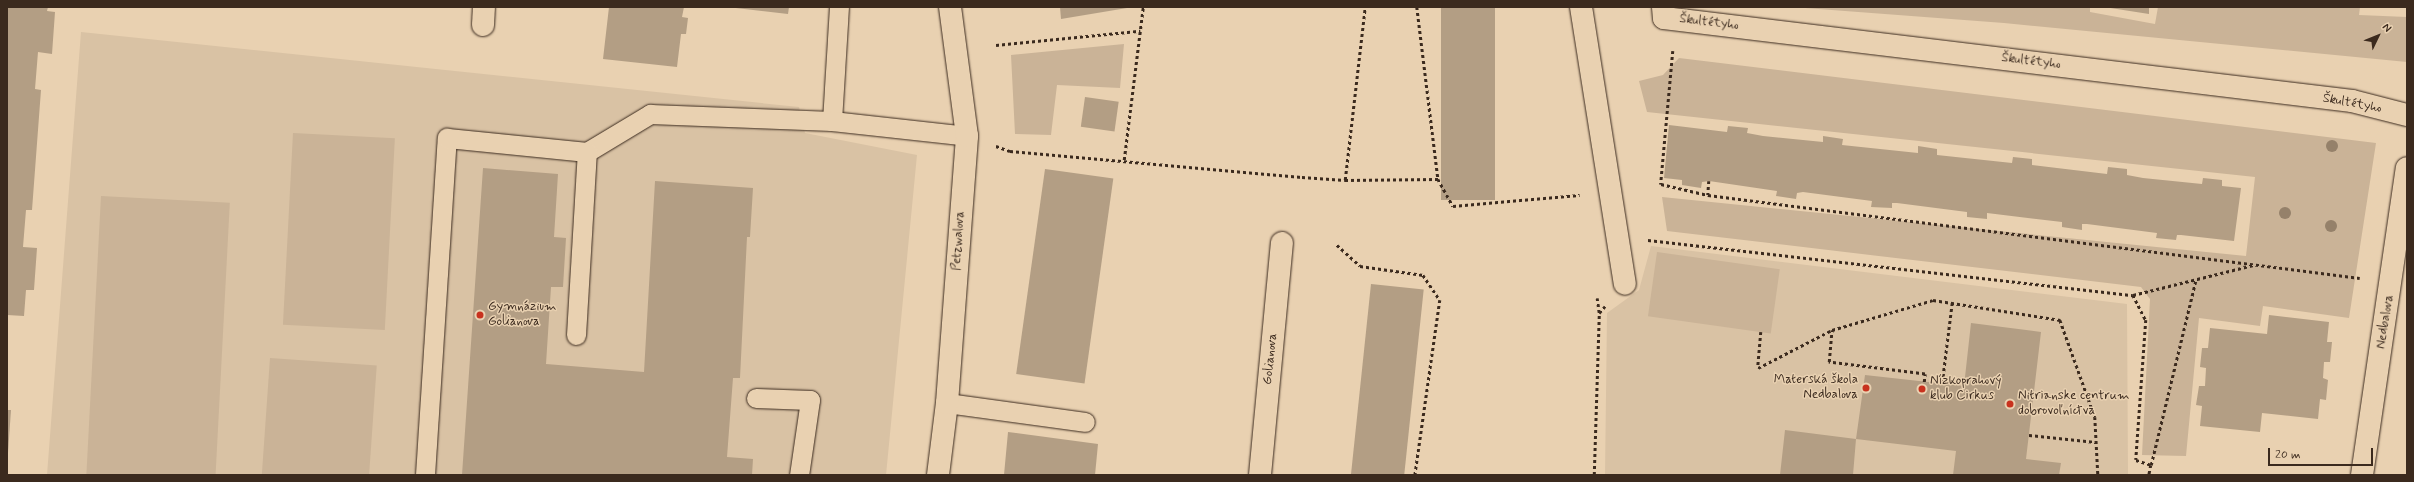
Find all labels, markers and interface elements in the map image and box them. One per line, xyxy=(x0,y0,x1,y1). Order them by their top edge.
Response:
street label: Škultétyho xyxy=(1678,12,1740,34)
north arrow xyxy=(2358,16,2398,56)
text: N xyxy=(2379,20,2394,35)
street label: Škultétyho xyxy=(2000,51,2062,73)
street label: Škultétyho xyxy=(2321,91,2383,117)
street label: Petzwalova xyxy=(949,211,969,271)
street label: Nedbalova xyxy=(2374,294,2398,350)
place label: Gymnázium Golianova xyxy=(488,300,556,331)
marker: Gymnázium Golianova xyxy=(475,310,485,320)
street label: Golianova xyxy=(1261,332,1281,386)
place label: Materská škola Nedbalova xyxy=(1774,373,1858,404)
place label: Nízkoprahový klub Cirkus xyxy=(1930,374,2001,405)
marker: Materská škola Nedbalova xyxy=(1861,383,1871,393)
marker: Nízkoprahový klub Cirkus xyxy=(1917,384,1927,394)
place label: Nitrianske centrum dobrovoľníctva xyxy=(2018,389,2127,420)
marker: Nitrianske centrum dobrovoľníctva xyxy=(2005,399,2015,409)
scale bar xyxy=(2270,440,2375,466)
text: 20 m xyxy=(2275,447,2301,463)

